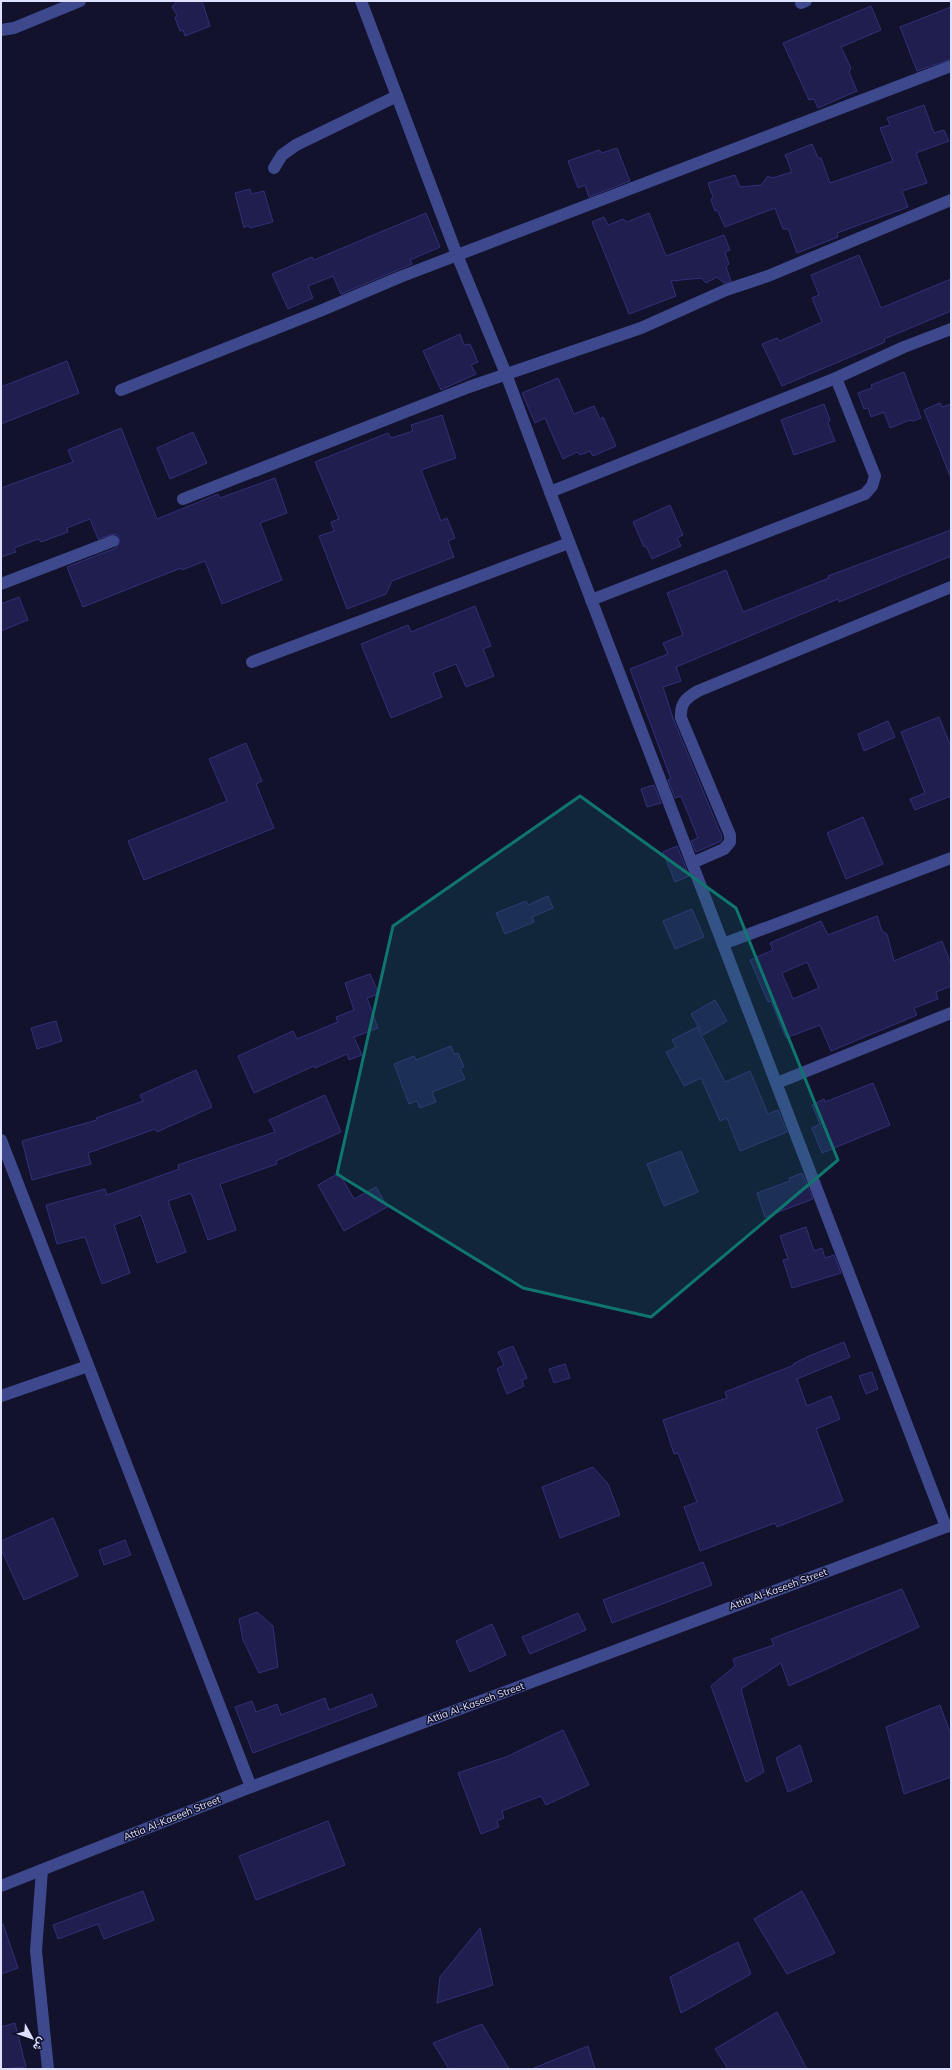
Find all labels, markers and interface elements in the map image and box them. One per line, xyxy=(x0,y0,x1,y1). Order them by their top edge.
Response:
street label: Attia Al-Kaseeh Street xyxy=(727,1565,829,1613)
street label: Attia Al-Kaseeh Street xyxy=(424,1679,526,1727)
street label: Attia Al-Kaseeh Street xyxy=(122,1792,223,1843)
north arrow xyxy=(12,2018,52,2058)
text: ش xyxy=(30,2035,49,2054)

